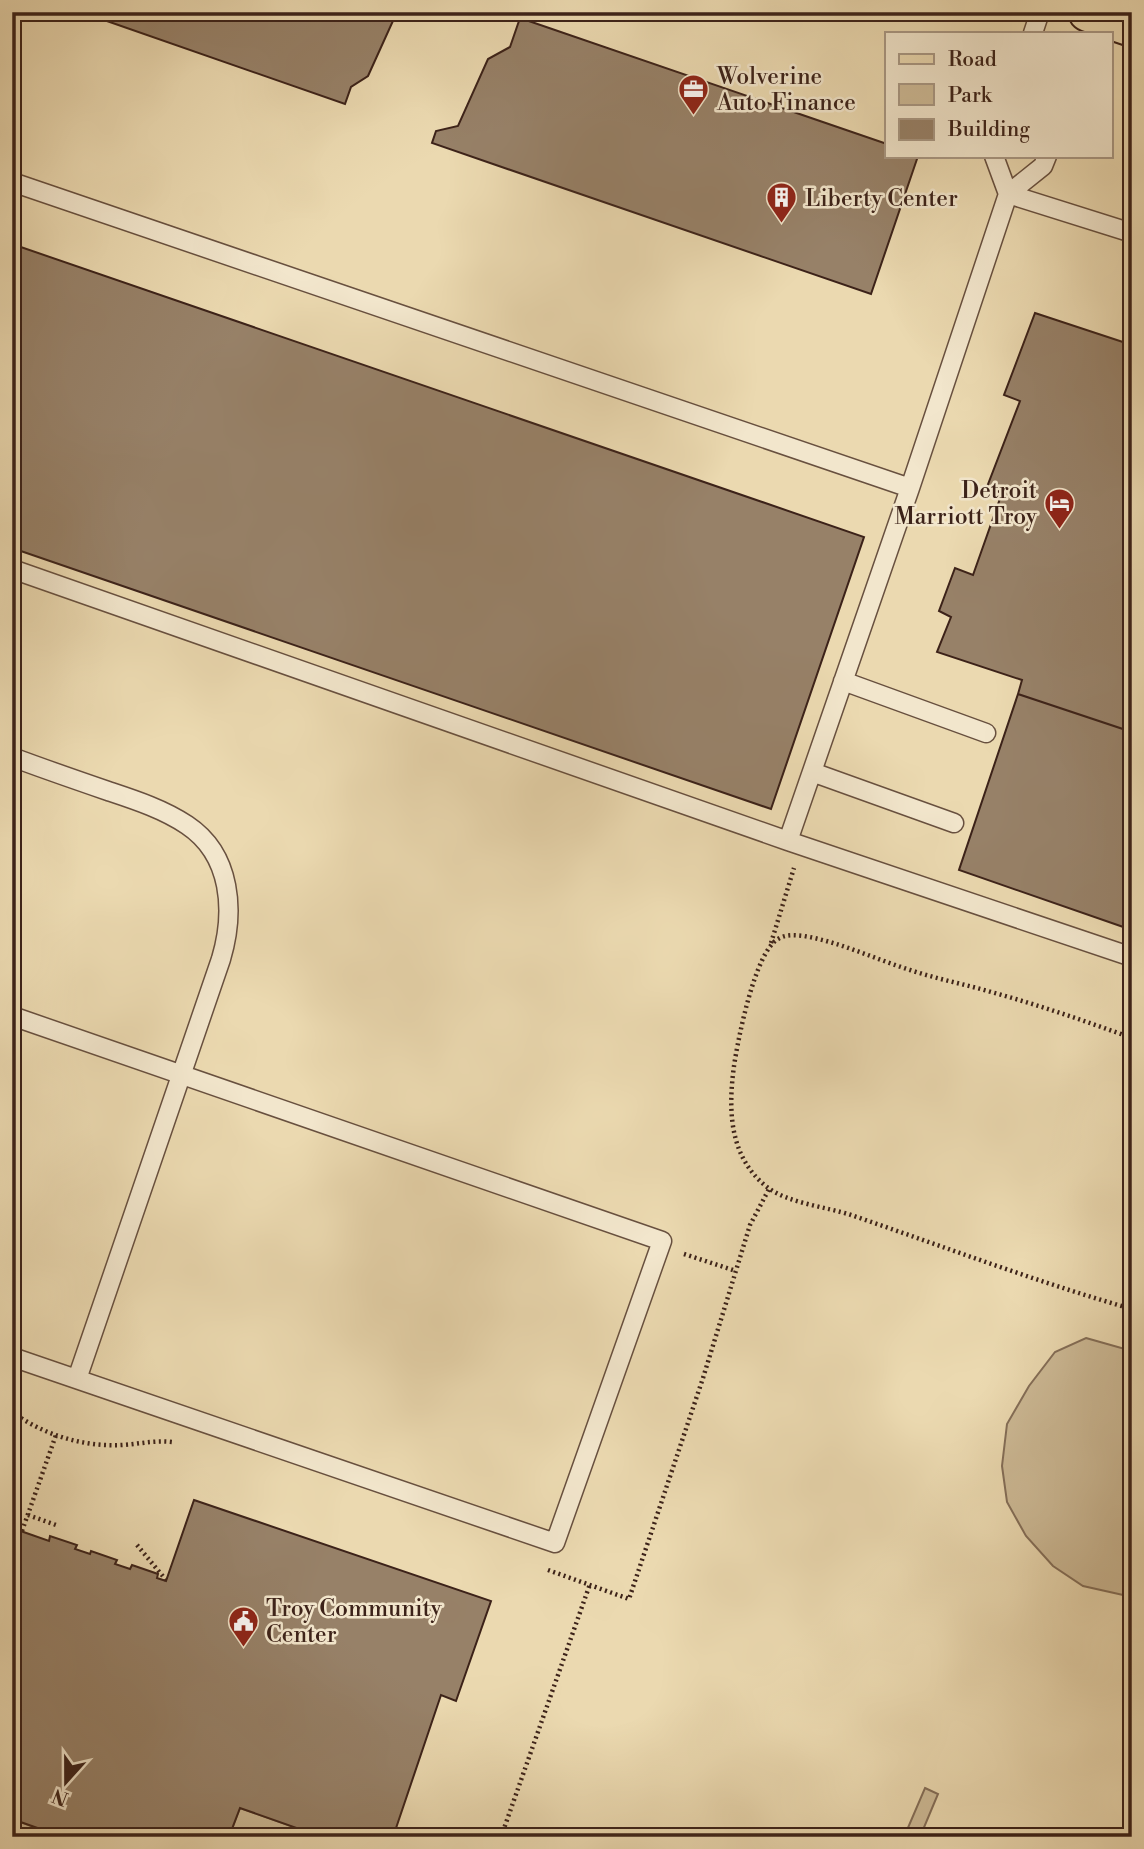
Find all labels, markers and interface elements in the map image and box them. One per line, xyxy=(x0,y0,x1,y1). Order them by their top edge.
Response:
legend xyxy=(885,32,1112,158)
text: Road xyxy=(948,47,997,73)
place label: Wolverine Auto Finance xyxy=(716,63,856,117)
office icon: Wolverine Auto Finance xyxy=(677,72,711,116)
text: Park xyxy=(948,83,993,109)
text: Building xyxy=(947,117,1030,143)
building icon: Liberty Center xyxy=(765,181,799,225)
place label: Liberty Center xyxy=(805,185,958,213)
place label: Detroit Marriott Troy xyxy=(894,477,1038,531)
hotel icon: Detroit Marriott Troy xyxy=(1043,486,1077,530)
place label: Troy Community Center xyxy=(266,1595,443,1649)
public building icon: Troy Community Center xyxy=(226,1604,260,1648)
north arrow xyxy=(32,1748,102,1818)
text: N xyxy=(49,1783,72,1811)

